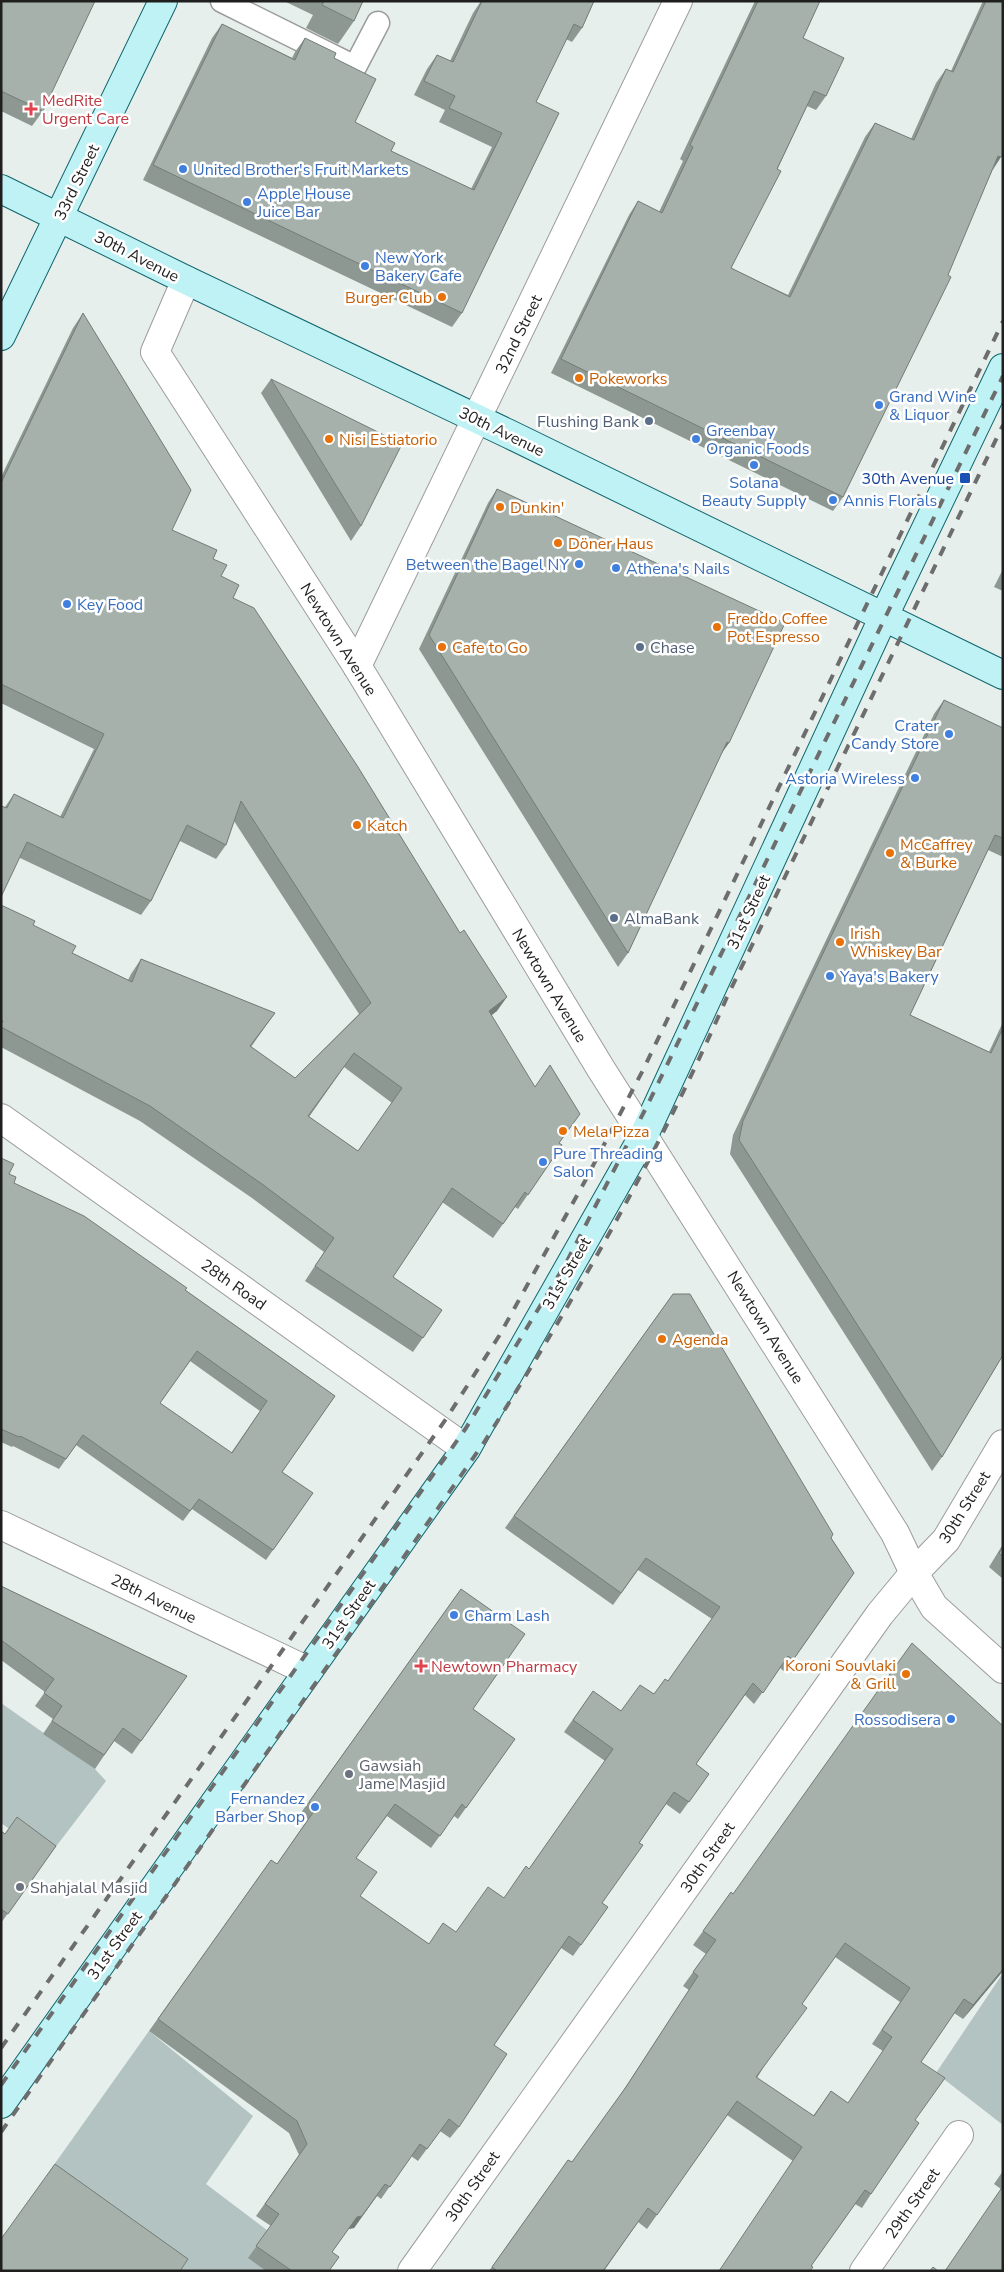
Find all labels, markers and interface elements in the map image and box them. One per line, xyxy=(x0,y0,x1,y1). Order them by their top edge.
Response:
place label: MedRite Urgent Care xyxy=(42,90,129,130)
marker: MedRite Urgent Care xyxy=(24,102,38,116)
street label: 33rd Street xyxy=(49,140,105,224)
place label: United Brother's Fruit Markets xyxy=(193,159,409,181)
marker: United Brother's Fruit Markets xyxy=(177,163,189,175)
place label: Apple House Juice Bar xyxy=(256,183,351,223)
marker: Apple House Juice Bar xyxy=(241,196,253,208)
street label: 30th Avenue xyxy=(90,226,183,288)
place label: New York Bakery Cafe xyxy=(375,247,462,287)
marker: New York Bakery Cafe xyxy=(359,260,371,272)
place label: Burger Club xyxy=(345,287,432,309)
marker: Burger Club xyxy=(436,291,448,303)
street label: 32nd Street xyxy=(490,291,548,378)
place label: Pokeworks xyxy=(589,368,667,390)
marker: Pokeworks xyxy=(573,372,585,384)
place label: Grand Wine & Liquor xyxy=(889,386,976,426)
marker: Grand Wine & Liquor xyxy=(873,399,885,411)
street label: 30th Avenue xyxy=(455,402,548,462)
place label: Flushing Bank xyxy=(537,411,640,433)
marker: Flushing Bank xyxy=(643,415,655,427)
place label: Greenbay Organic Foods xyxy=(706,420,809,460)
place label: Nisi Estiatorio xyxy=(339,429,438,451)
marker: Nisi Estiatorio xyxy=(323,433,335,445)
marker: Greenbay Organic Foods xyxy=(690,433,702,445)
marker: Solana Beauty Supply xyxy=(748,459,760,471)
place label: 30th Avenue xyxy=(862,468,954,490)
marker: 30th Avenue xyxy=(958,471,972,485)
place label: Solana Beauty Supply xyxy=(701,472,807,512)
place label: Annis Florals xyxy=(843,490,937,512)
marker: Annis Florals xyxy=(827,494,839,506)
place label: Dunkin' xyxy=(510,497,564,519)
marker: Dunkin' xyxy=(494,501,506,513)
place label: Döner Haus xyxy=(568,533,654,555)
marker: Döner Haus xyxy=(552,537,564,549)
place label: Between the Bagel NY xyxy=(406,554,569,576)
marker: Between the Bagel NY xyxy=(573,558,585,570)
place label: Athena's Nails xyxy=(626,558,730,580)
marker: Athena's Nails xyxy=(610,562,622,574)
street label: Newtown Avenue xyxy=(295,579,382,700)
place label: Key Food xyxy=(77,594,143,616)
marker: Key Food xyxy=(61,598,73,610)
place label: Freddo Coffee Pot Espresso xyxy=(727,608,828,648)
marker: Freddo Coffee Pot Espresso xyxy=(711,621,723,633)
place label: Cafe to Go xyxy=(452,637,528,659)
place label: Chase xyxy=(650,637,695,659)
marker: Cafe to Go xyxy=(436,641,448,653)
marker: Chase xyxy=(634,641,646,653)
place label: Crater Candy Store xyxy=(851,715,939,755)
marker: Crater Candy Store xyxy=(943,728,955,740)
place label: Astoria Wireless xyxy=(785,768,905,790)
marker: Astoria Wireless xyxy=(909,772,921,784)
place label: Katch xyxy=(367,815,408,837)
marker: Katch xyxy=(351,819,363,831)
place label: McCaffrey & Burke xyxy=(900,834,974,874)
marker: McCaffrey & Burke xyxy=(884,847,896,859)
street label: 31st Street xyxy=(722,871,776,953)
place label: AlmaBank xyxy=(624,908,700,930)
marker: AlmaBank xyxy=(608,912,620,924)
place label: Irish Whiskey Bar xyxy=(850,923,942,963)
street label: Newtown Avenue xyxy=(506,924,592,1047)
marker: Irish Whiskey Bar xyxy=(834,936,846,948)
place label: Yaya's Bakery xyxy=(839,966,939,988)
marker: Yaya's Bakery xyxy=(824,970,836,982)
place label: Mela Pizza xyxy=(573,1121,650,1143)
marker: Mela Pizza xyxy=(557,1125,569,1137)
place label: Pure Threading Salon xyxy=(553,1143,663,1183)
marker: Pure Threading Salon xyxy=(537,1156,549,1168)
street label: 31st Street xyxy=(537,1233,597,1314)
street label: 28th Road xyxy=(196,1254,271,1315)
street label: Newtown Avenue xyxy=(722,1267,809,1388)
place label: Agenda xyxy=(672,1329,728,1351)
marker: Agenda xyxy=(656,1333,668,1345)
street label: 30th Street xyxy=(934,1467,996,1548)
street label: 28th Avenue xyxy=(107,1569,200,1629)
street label: 31st Street xyxy=(317,1575,381,1654)
place label: Charm Lash xyxy=(464,1605,550,1627)
marker: Charm Lash xyxy=(448,1609,460,1621)
place label: Koroni Souvlaki & Grill xyxy=(785,1655,896,1695)
place label: Newtown Pharmacy xyxy=(431,1656,578,1678)
marker: Newtown Pharmacy xyxy=(415,1660,427,1672)
marker: Koroni Souvlaki & Grill xyxy=(900,1668,912,1680)
place label: Rossodisera xyxy=(854,1709,941,1731)
marker: Rossodisera xyxy=(945,1713,957,1725)
place label: Gawsiah Jame Masjid xyxy=(358,1755,446,1795)
marker: Gawsiah Jame Masjid xyxy=(343,1768,355,1780)
place label: Fernandez Barber Shop xyxy=(215,1788,305,1828)
marker: Fernandez Barber Shop xyxy=(309,1801,321,1813)
street label: 30th Street xyxy=(675,1817,740,1897)
place label: Shahjalal Masjid xyxy=(30,1877,148,1899)
marker: Shahjalal Masjid xyxy=(14,1881,26,1893)
street label: 31st Street xyxy=(82,1906,148,1984)
street label: 30th Street xyxy=(440,2146,505,2226)
street label: 29th Street xyxy=(880,2163,945,2243)

